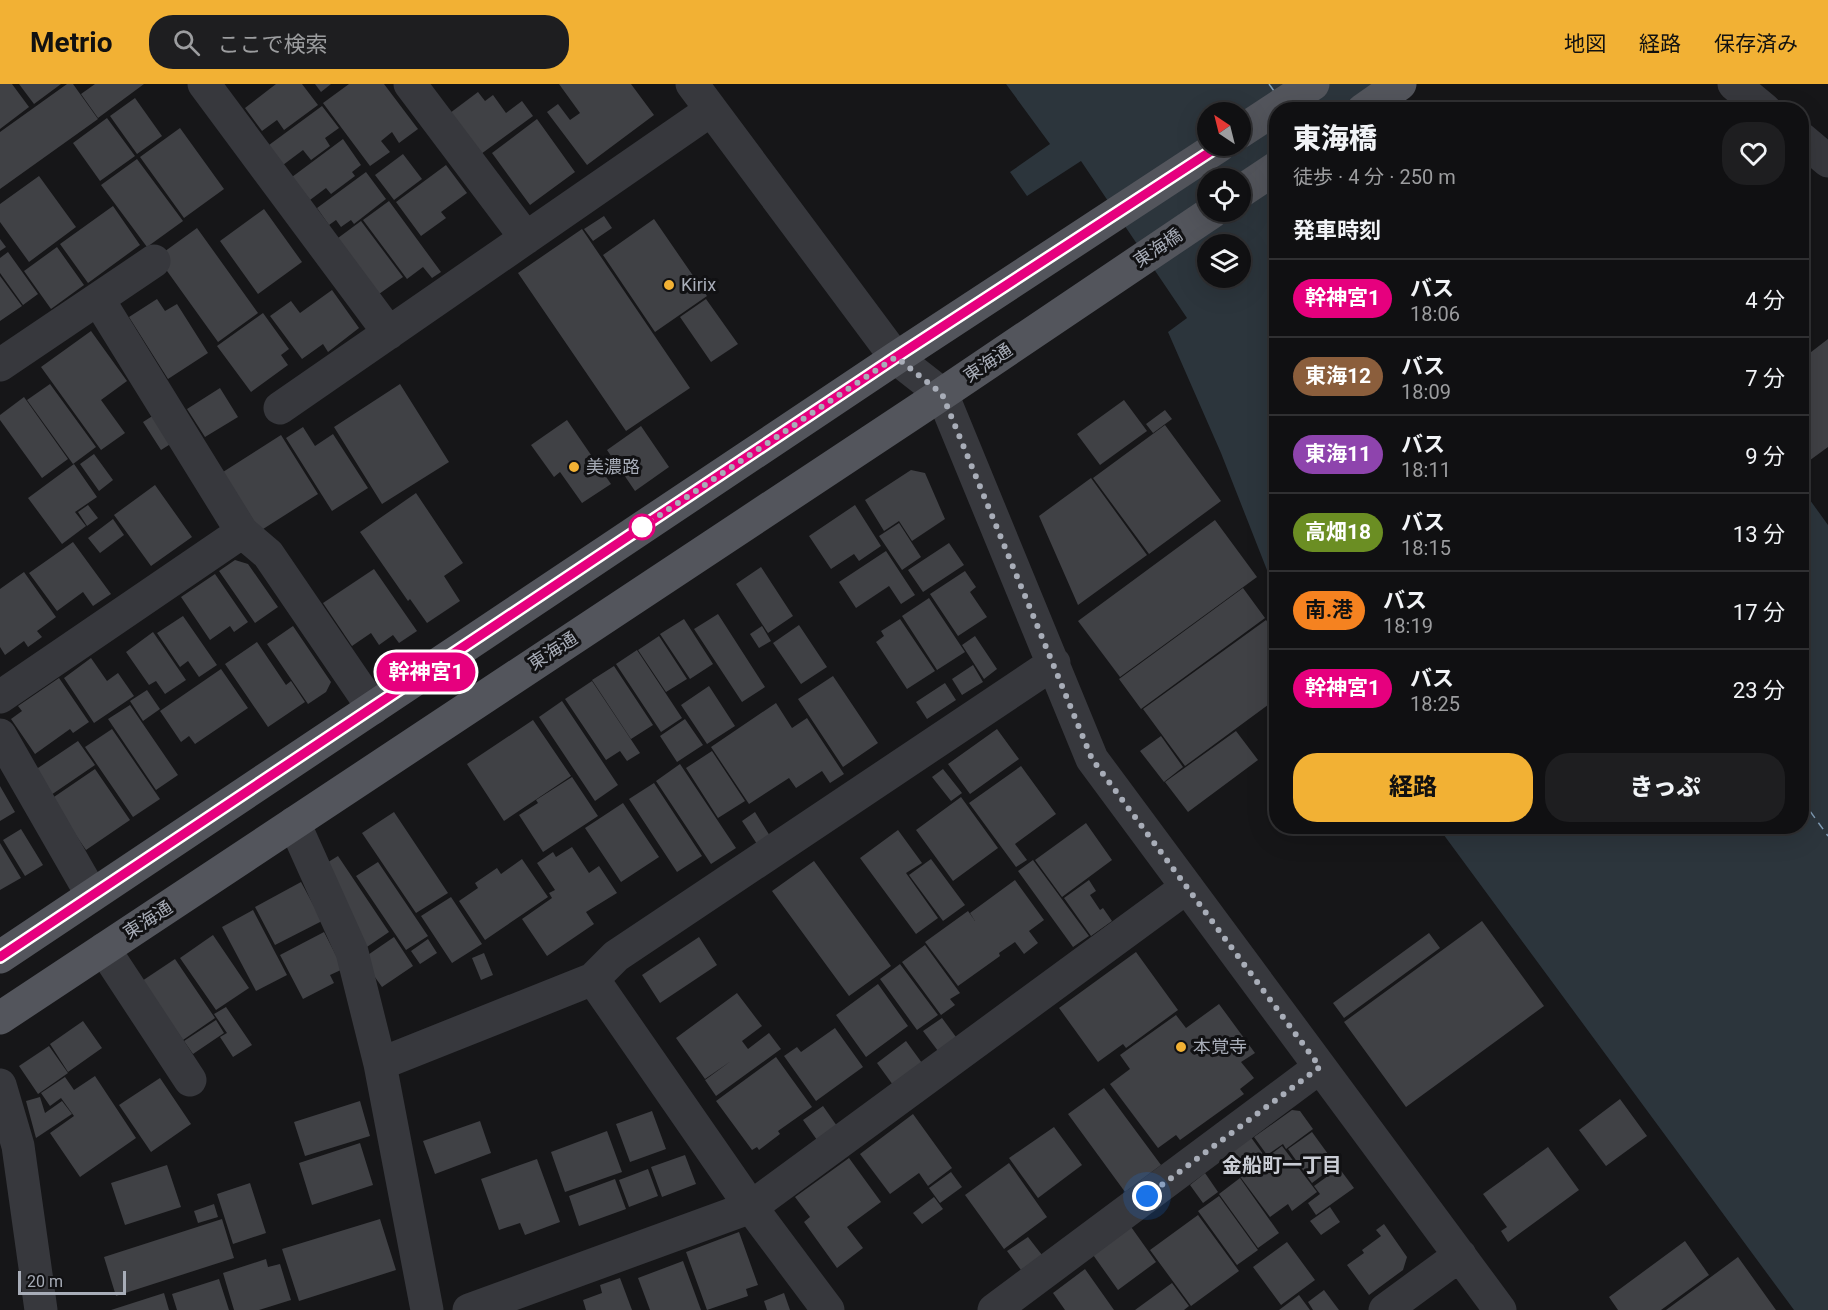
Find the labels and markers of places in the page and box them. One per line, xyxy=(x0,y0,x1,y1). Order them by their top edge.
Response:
place label: Kirix xyxy=(681,274,716,295)
marker: Kirix xyxy=(662,278,676,292)
place label: 美濃路 xyxy=(586,456,640,477)
marker: 美濃路 xyxy=(567,460,581,474)
unlabelled marker xyxy=(629,514,655,540)
place label: 本覚寺 xyxy=(1193,1036,1247,1057)
marker: 本覚寺 xyxy=(1174,1040,1188,1054)

